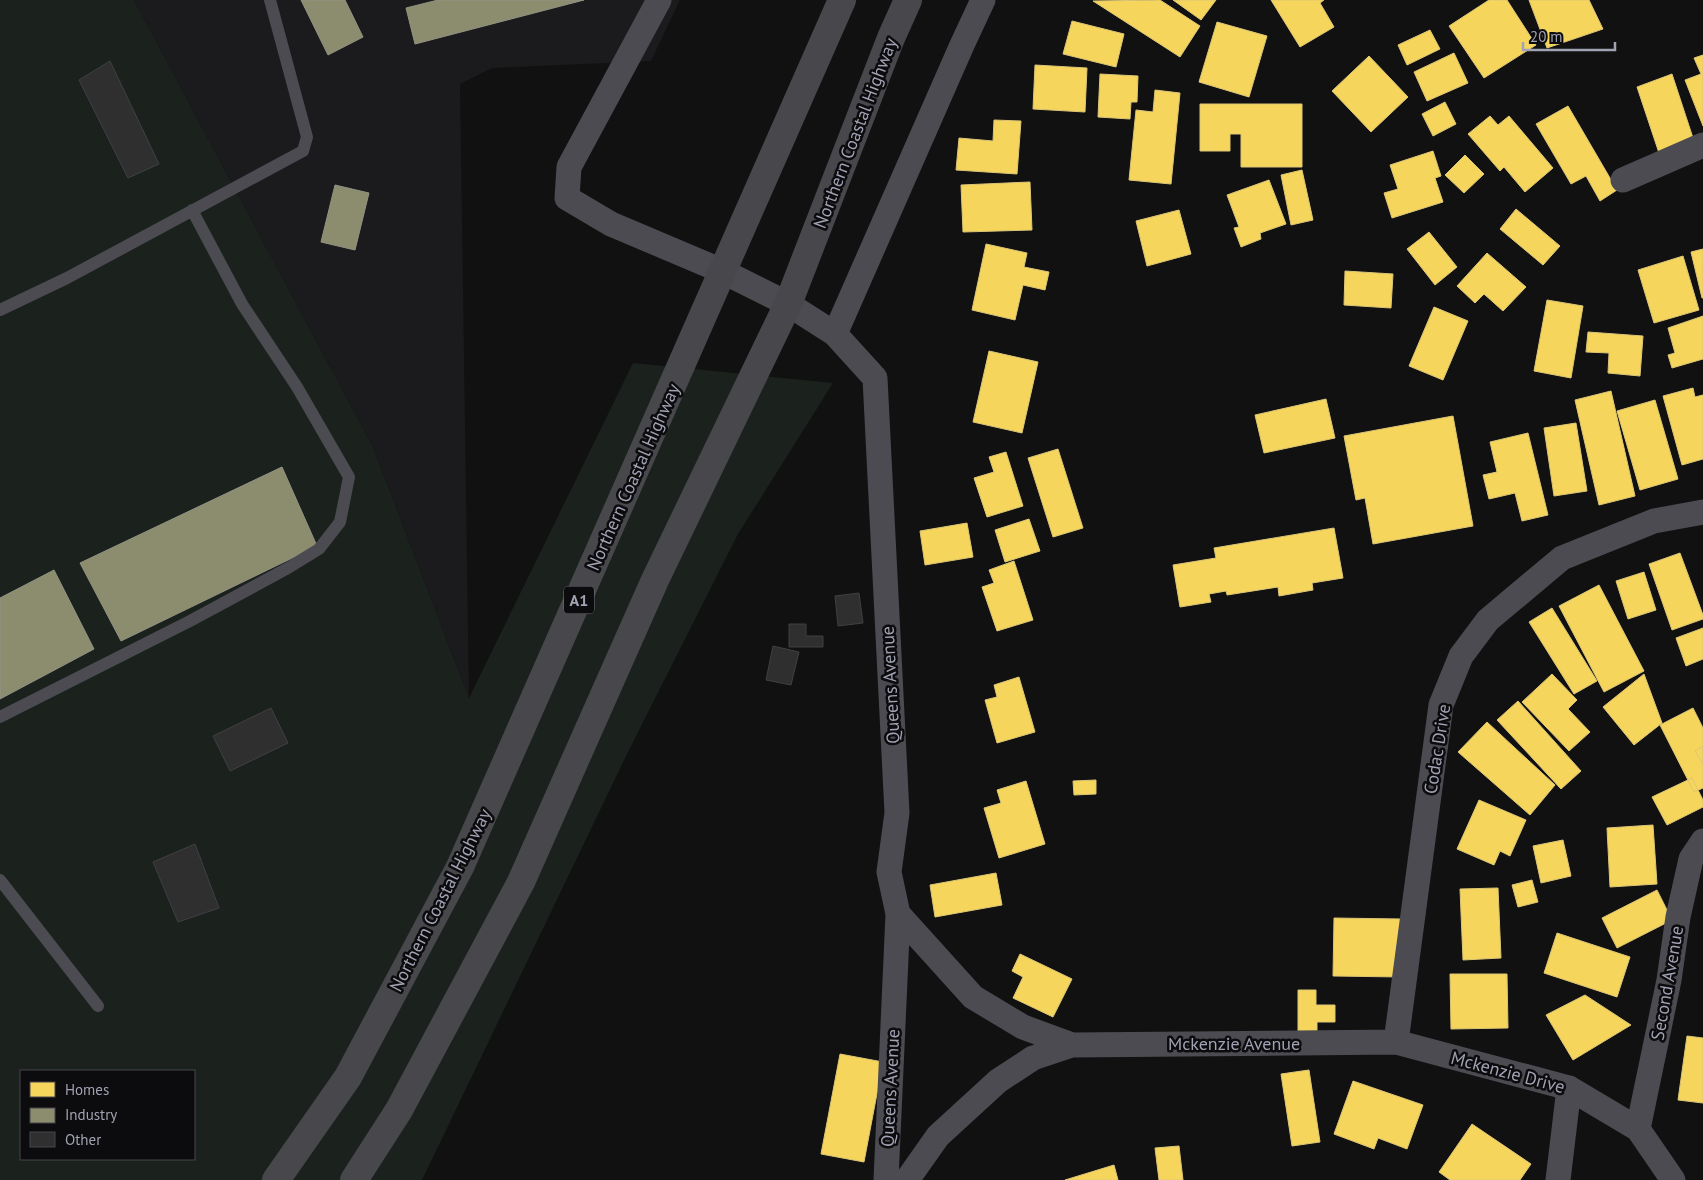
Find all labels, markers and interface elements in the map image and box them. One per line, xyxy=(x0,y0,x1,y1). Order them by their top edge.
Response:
scale bar xyxy=(1523,20,1616,52)
text: 20 m xyxy=(1530,27,1563,46)
street label: Northern Coastal Highway xyxy=(808,34,902,231)
street label: Northern Coastal Highway xyxy=(581,379,685,574)
road number: A1 xyxy=(564,586,594,614)
street label: Queens Avenue xyxy=(875,625,905,745)
street label: Codac Drive xyxy=(1419,702,1455,796)
street label: Northern Coastal Highway xyxy=(384,804,496,995)
street label: Second Avenue xyxy=(1646,924,1688,1042)
street label: Queens Avenue xyxy=(875,1028,905,1148)
street label: Mckenzie Avenue xyxy=(1168,1032,1300,1055)
street label: Mckenzie Drive xyxy=(1449,1046,1567,1098)
legend xyxy=(20,1070,195,1160)
text: Homes xyxy=(65,1080,109,1099)
text: Industry xyxy=(65,1105,117,1124)
text: Other xyxy=(65,1130,101,1149)

